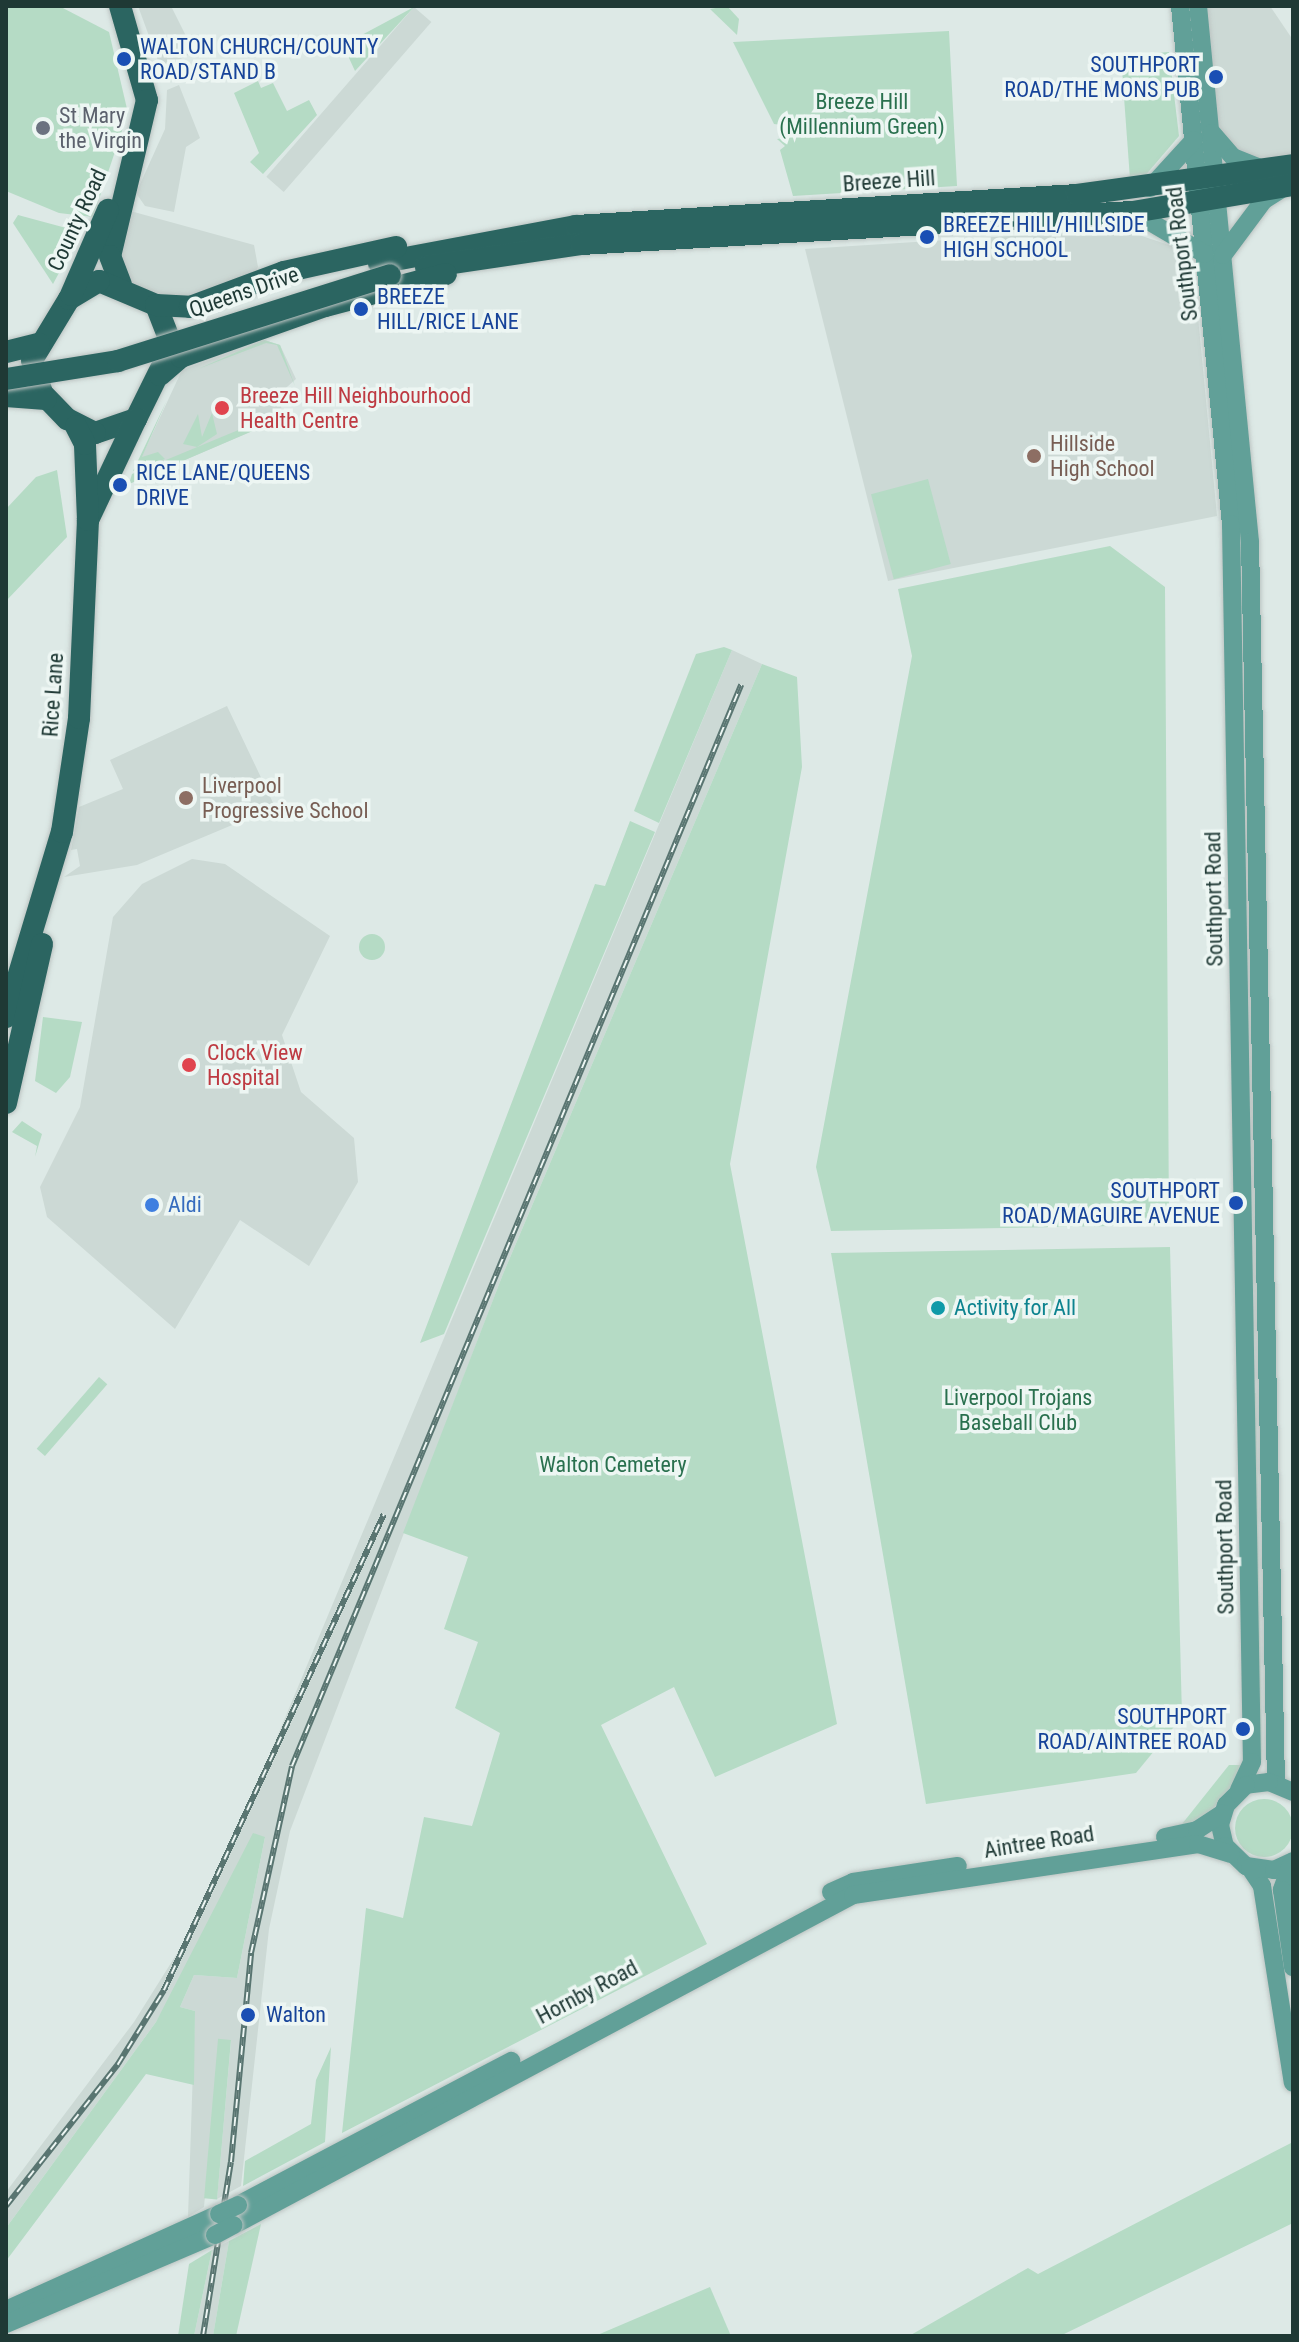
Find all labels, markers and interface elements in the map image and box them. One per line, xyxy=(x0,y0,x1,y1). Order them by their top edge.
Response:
place label: WALTON CHURCH/COUNTY ROAD/STAND B xyxy=(140,33,379,84)
marker: WALTON CHURCH/COUNTY ROAD/STAND B xyxy=(115,50,133,68)
place label: SOUTHPORT ROAD/THE MONS PUB xyxy=(1004,51,1200,102)
marker: SOUTHPORT ROAD/THE MONS PUB xyxy=(1207,68,1225,86)
park label: Breeze Hill (Millennium Green) xyxy=(779,88,945,140)
place label: St Mary the Virgin xyxy=(59,102,142,154)
marker: St Mary the Virgin xyxy=(34,119,52,137)
street label: County Road xyxy=(42,165,112,275)
street label: Breeze Hill xyxy=(842,165,936,197)
street label: Southport Road xyxy=(1161,185,1203,323)
place label: BREEZE HILL/HILLSIDE HIGH SCHOOL xyxy=(943,211,1145,262)
marker: BREEZE HILL/HILLSIDE HIGH SCHOOL xyxy=(918,228,936,246)
street label: Queens Drive xyxy=(186,261,302,323)
place label: BREEZE HILL/RICE LANE xyxy=(377,283,519,334)
marker: BREEZE HILL/RICE LANE xyxy=(352,300,370,318)
place label: Breeze Hill Neighbourhood Health Centre xyxy=(240,382,471,434)
marker: Breeze Hill Neighbourhood Health Centre xyxy=(211,397,233,419)
place label: Hillside High School xyxy=(1050,430,1155,482)
marker: Hillside High School xyxy=(1025,447,1043,465)
place label: RICE LANE/QUEENS DRIVE xyxy=(136,459,310,510)
marker: RICE LANE/QUEENS DRIVE xyxy=(111,476,129,494)
street label: Rice Lane xyxy=(37,652,69,738)
place label: Liverpool Progressive School xyxy=(202,772,368,824)
marker: Liverpool Progressive School xyxy=(177,789,195,807)
street label: Southport Road xyxy=(1200,831,1228,967)
place label: Clock View Hospital xyxy=(207,1039,303,1090)
marker: Clock View Hospital xyxy=(178,1054,200,1076)
place label: SOUTHPORT ROAD/MAGUIRE AVENUE xyxy=(1002,1177,1220,1228)
place label: Aldi xyxy=(168,1192,202,1218)
marker: SOUTHPORT ROAD/MAGUIRE AVENUE xyxy=(1227,1194,1245,1212)
marker: Aldi xyxy=(143,1196,161,1214)
place label: Activity for All xyxy=(954,1295,1076,1321)
marker: Activity for All xyxy=(929,1299,947,1317)
park label: Liverpool Trojans Baseball Club xyxy=(943,1384,1093,1436)
park label: Walton Cemetery xyxy=(539,1452,687,1478)
street label: Southport Road xyxy=(1211,1479,1239,1615)
place label: SOUTHPORT ROAD/AINTREE ROAD xyxy=(1037,1703,1227,1754)
marker: SOUTHPORT ROAD/AINTREE ROAD xyxy=(1234,1720,1252,1738)
street label: Aintree Road xyxy=(982,1820,1096,1864)
street label: Hornby Road xyxy=(532,1954,642,2030)
place label: Walton xyxy=(266,2002,326,2028)
marker: Walton xyxy=(237,2004,259,2026)

